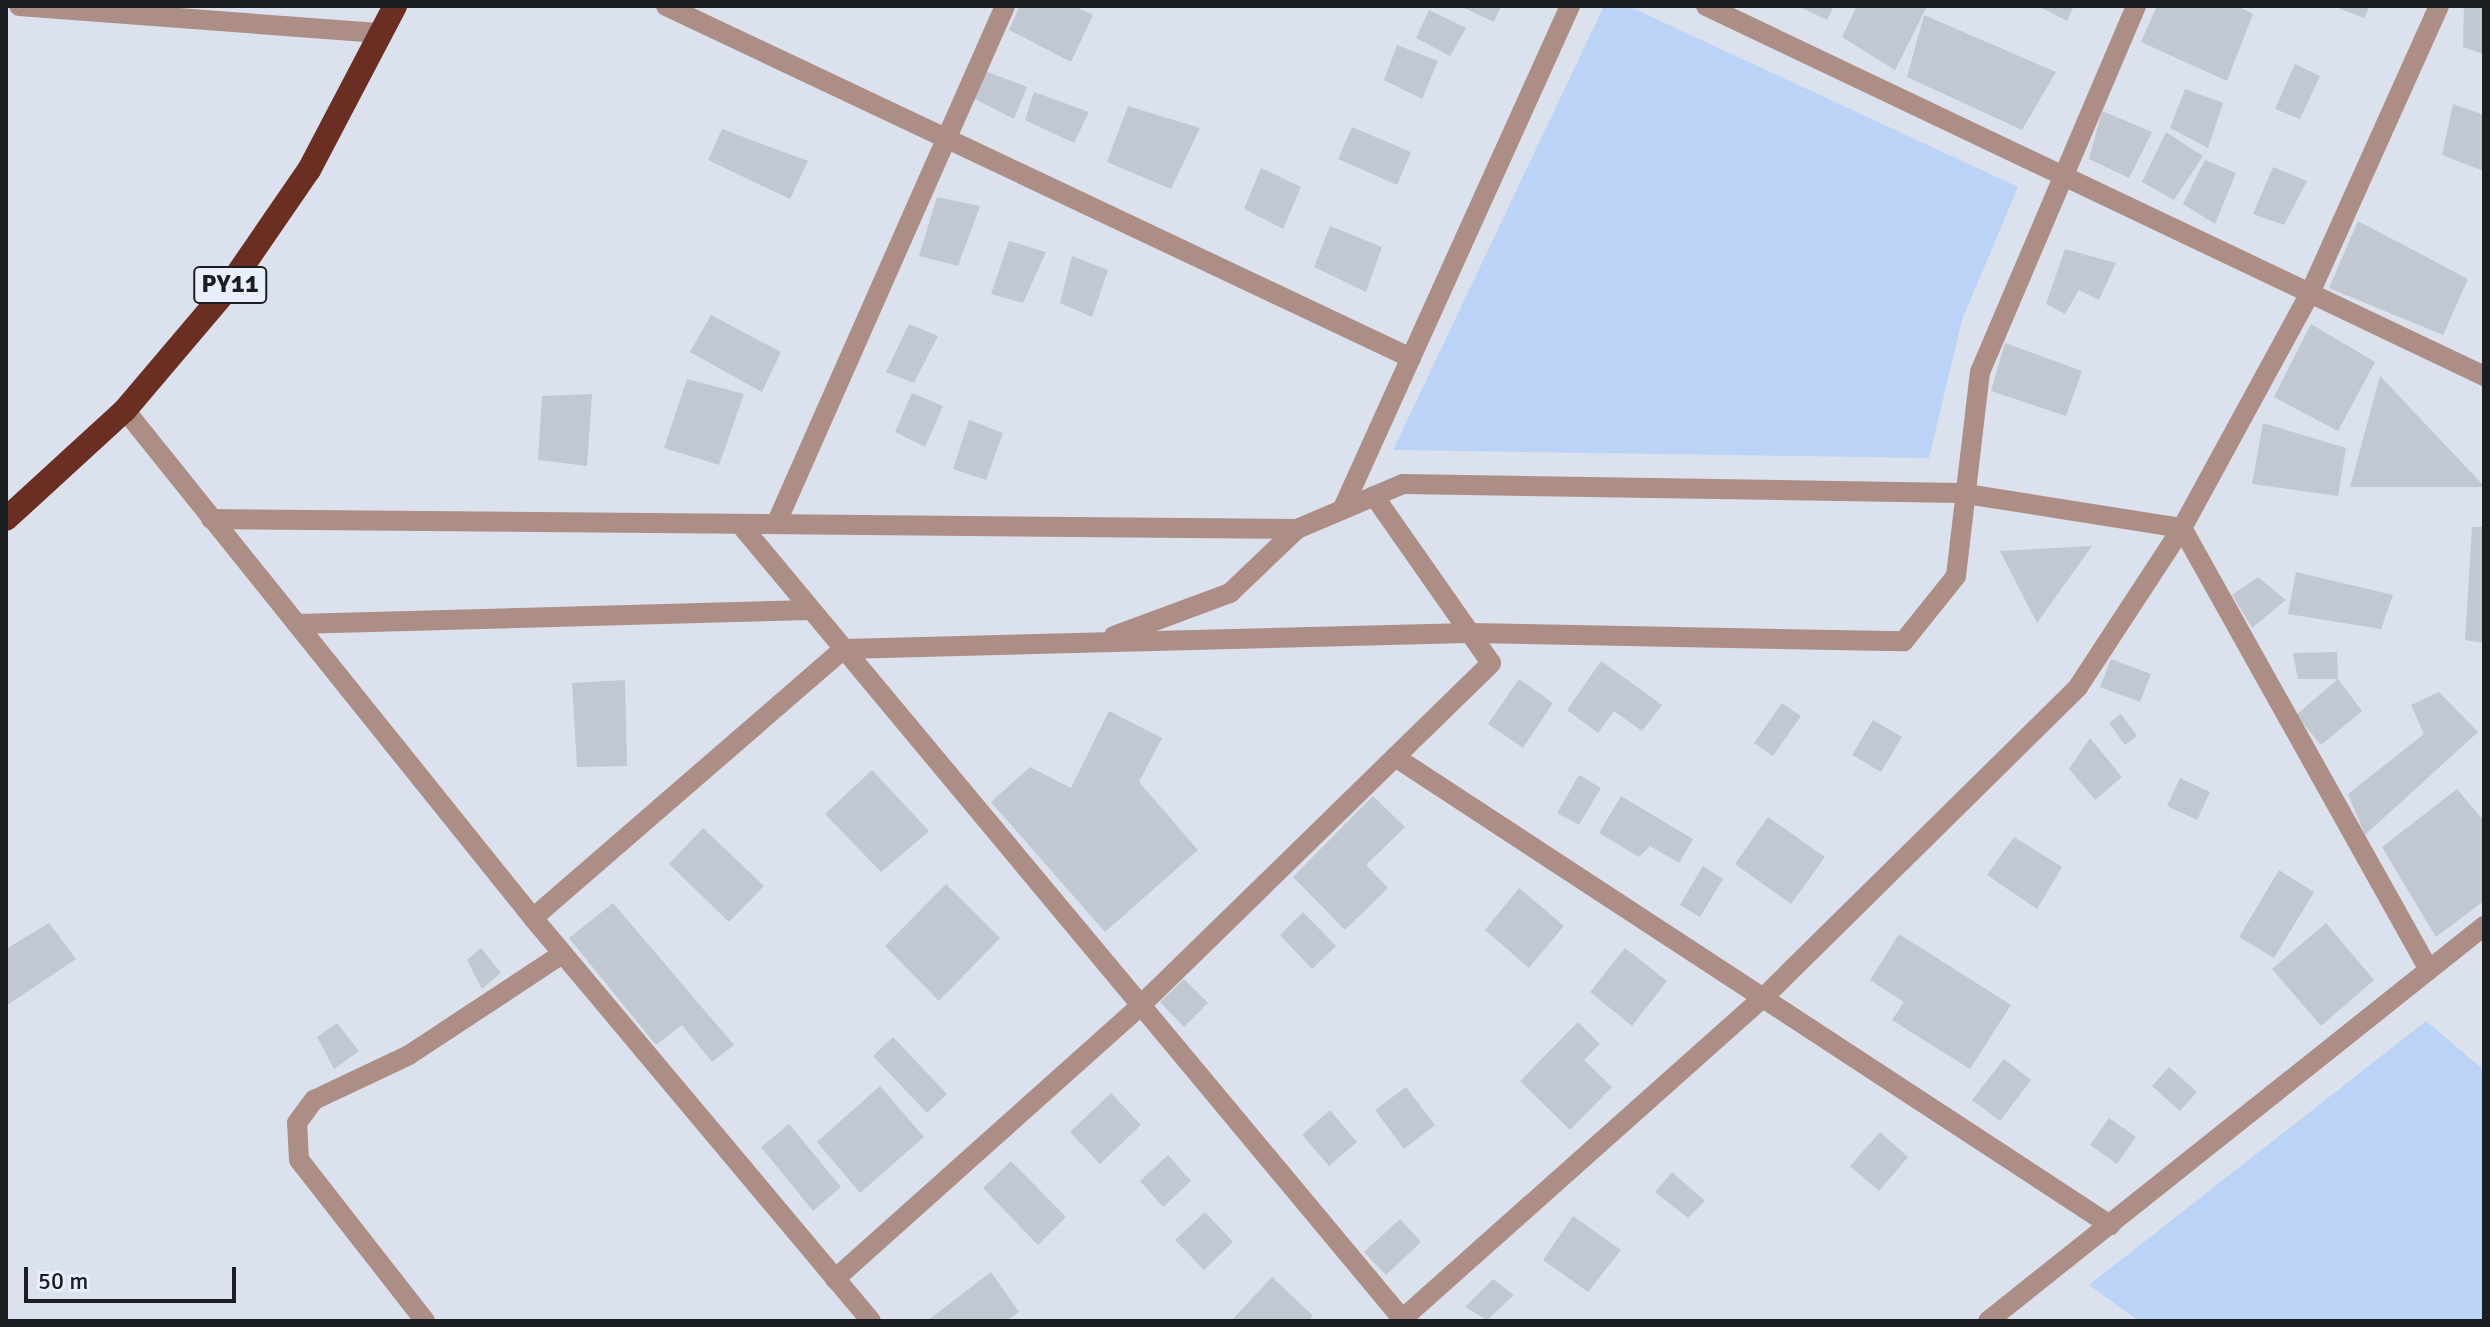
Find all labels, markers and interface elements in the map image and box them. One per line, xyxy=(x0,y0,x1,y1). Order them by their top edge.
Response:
road number: PY11 xyxy=(192,263,268,307)
scale bar xyxy=(28,1251,240,1301)
text: 50 m xyxy=(38,1266,88,1296)

